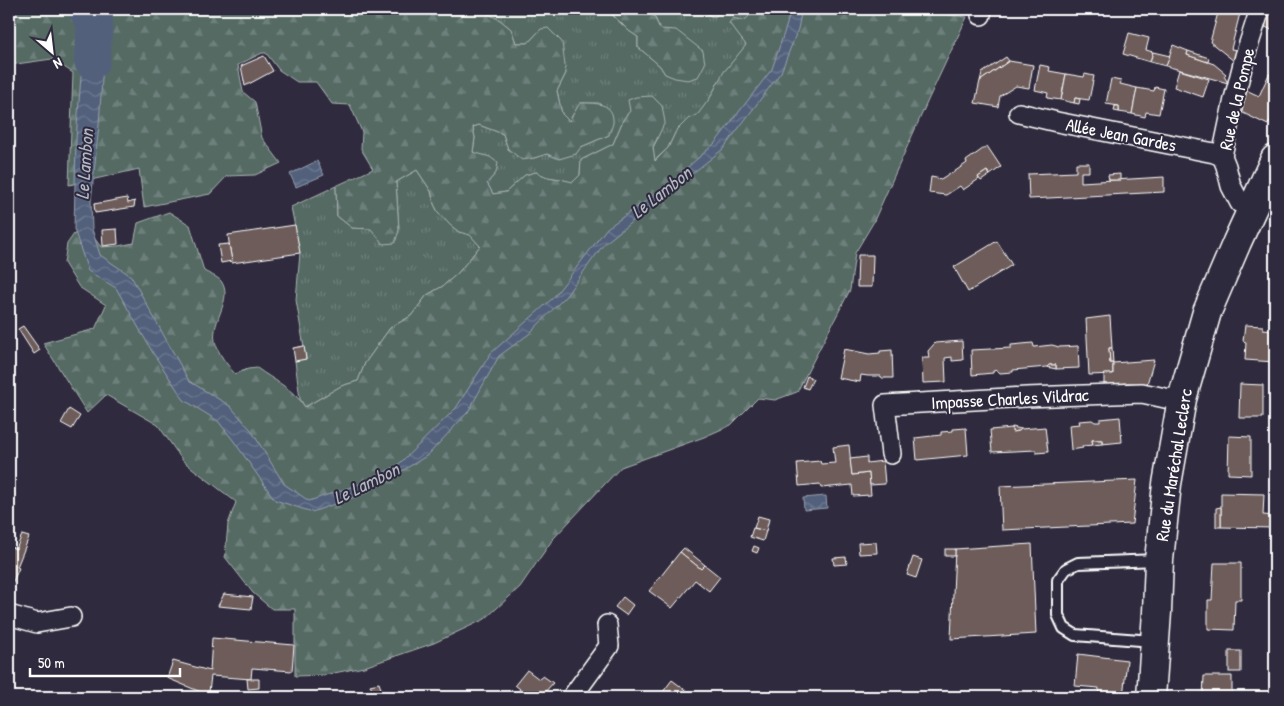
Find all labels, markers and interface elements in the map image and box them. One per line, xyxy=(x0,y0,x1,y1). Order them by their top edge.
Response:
north arrow xyxy=(28,28,78,78)
street label: Rue de la Pompe xyxy=(1213,45,1260,152)
text: N xyxy=(50,54,66,74)
street label: Allée Jean Gardes xyxy=(1064,112,1178,157)
water label: Le Lambon xyxy=(69,127,100,200)
water label: Le Lambon xyxy=(625,159,698,224)
street label: Impasse Charles Vildrac xyxy=(931,382,1089,415)
street label: Rue du Maréchal Leclerc xyxy=(1149,387,1198,543)
water label: Le Lambon xyxy=(329,455,405,510)
scale bar xyxy=(30,646,180,678)
text: 50 m xyxy=(38,652,65,673)

